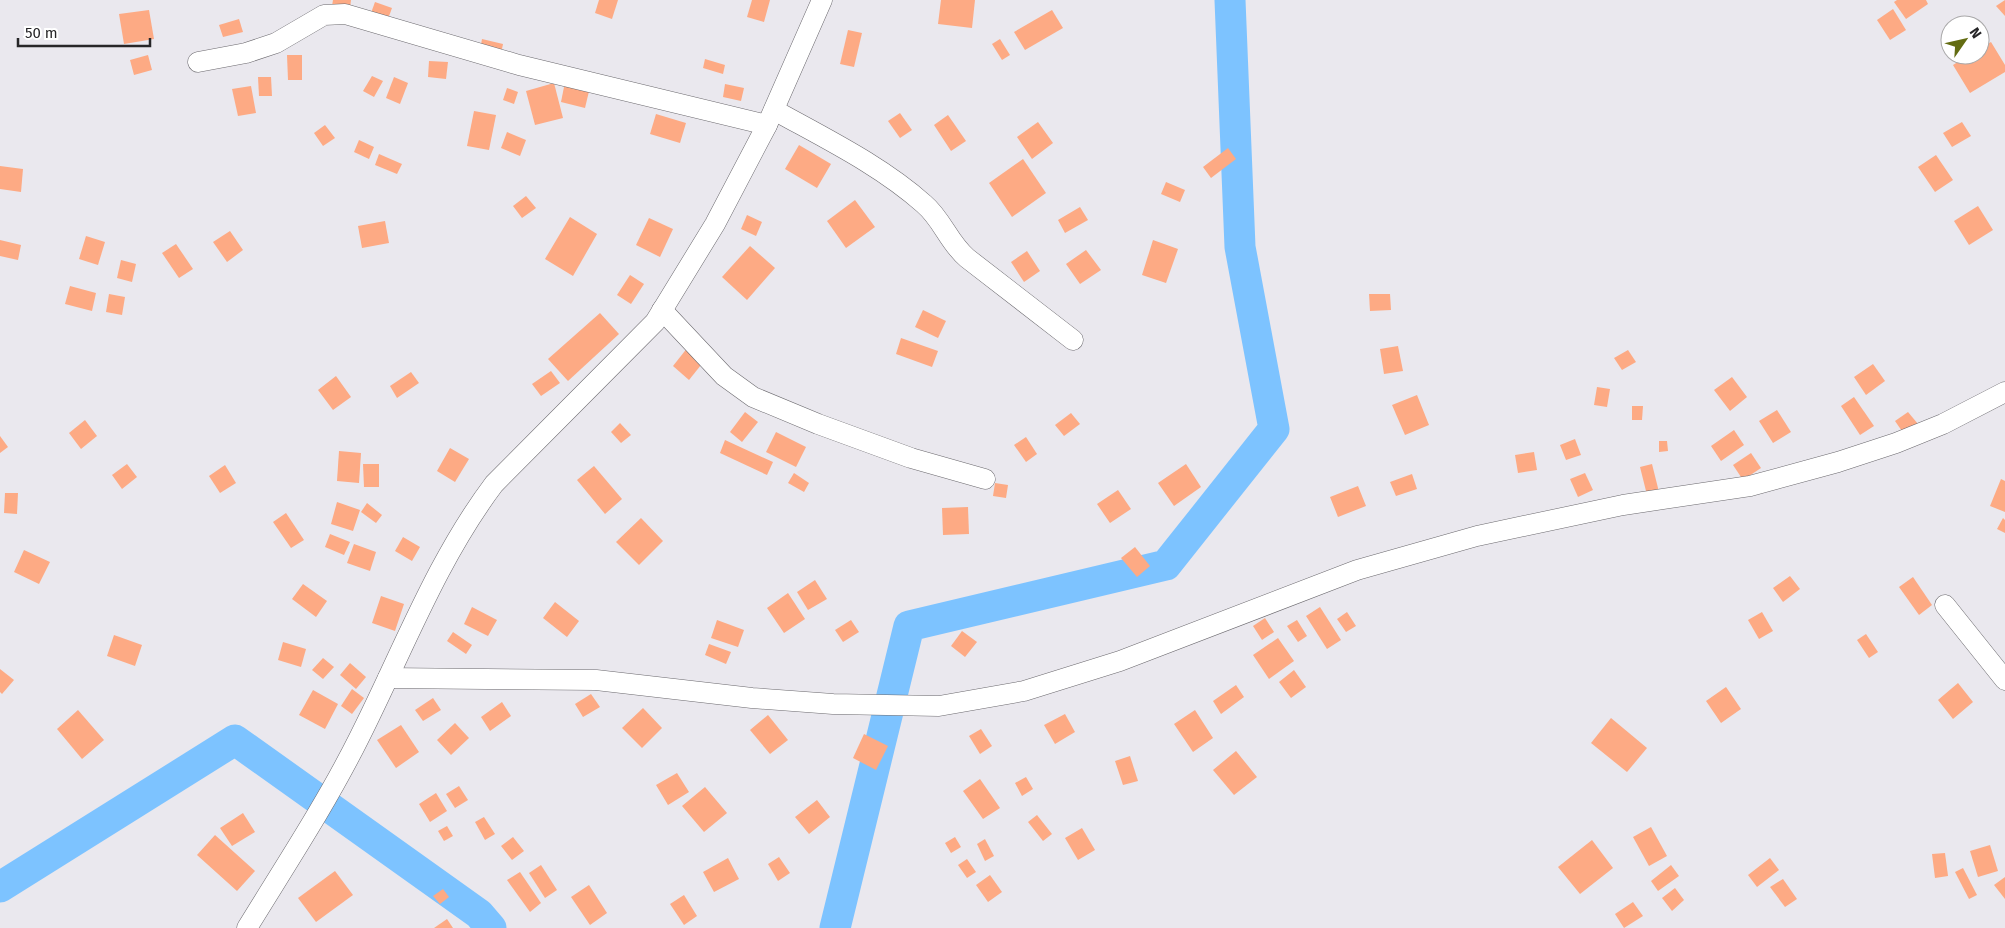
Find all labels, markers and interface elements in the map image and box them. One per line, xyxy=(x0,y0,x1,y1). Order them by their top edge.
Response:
scale bar xyxy=(18,15,150,47)
north arrow xyxy=(1940,15,1990,65)
text: 50 m xyxy=(25,24,58,42)
text: N xyxy=(1966,24,1985,42)

